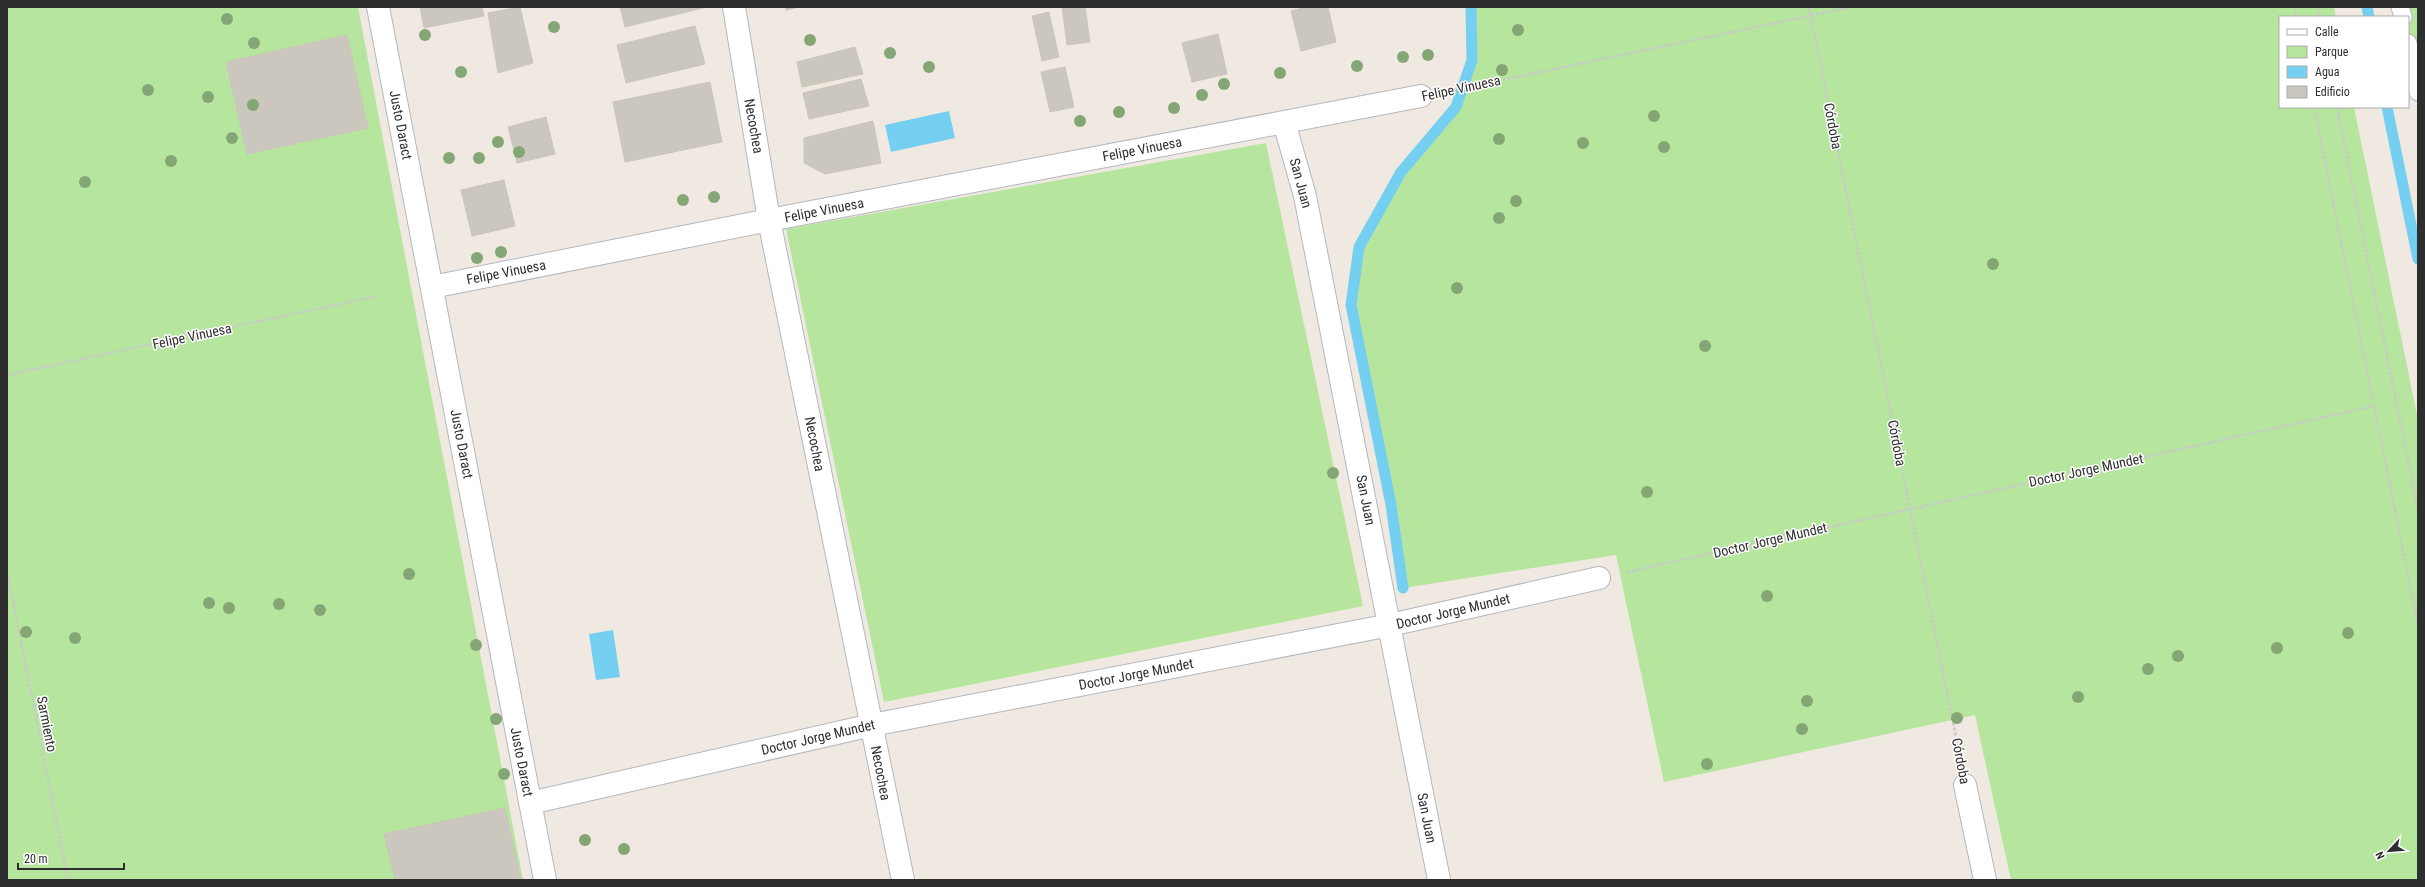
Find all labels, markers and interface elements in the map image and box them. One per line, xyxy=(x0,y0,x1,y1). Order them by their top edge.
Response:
legend xyxy=(2279,16,2409,108)
text: Calle xyxy=(2315,25,2339,39)
text: Parque xyxy=(2315,45,2349,59)
text: Agua xyxy=(2315,65,2340,79)
street label: Felipe Vinuesa xyxy=(1420,72,1502,104)
text: Edificio xyxy=(2315,85,2350,99)
street label: Justo Daract xyxy=(386,89,416,161)
street label: Necochea xyxy=(741,97,767,155)
street label: Córdoba xyxy=(1821,102,1845,150)
street label: Felipe Vinuesa xyxy=(1101,133,1183,165)
street label: San Juan xyxy=(1287,156,1315,210)
street label: Felipe Vinuesa xyxy=(783,194,865,226)
street label: Felipe Vinuesa xyxy=(465,256,547,288)
street label: Felipe Vinuesa xyxy=(151,320,233,352)
street label: Justo Daract xyxy=(447,408,477,480)
street label: Necochea xyxy=(802,415,828,473)
street label: Córdoba xyxy=(1885,419,1909,467)
street label: Doctor Jorge Mundet xyxy=(2027,450,2145,490)
street label: San Juan xyxy=(1353,473,1379,527)
street label: Doctor Jorge Mundet xyxy=(1711,519,1829,561)
street label: Doctor Jorge Mundet xyxy=(1394,590,1512,632)
street label: Doctor Jorge Mundet xyxy=(1077,655,1195,693)
street label: Sarmiento xyxy=(34,695,60,753)
street label: Doctor Jorge Mundet xyxy=(759,716,877,758)
street label: Justo Daract xyxy=(507,726,537,798)
street label: Córdoba xyxy=(1949,737,1973,785)
street label: Necochea xyxy=(868,744,894,802)
street label: San Juan xyxy=(1414,791,1440,845)
north arrow xyxy=(2369,831,2409,871)
scale bar xyxy=(18,845,124,871)
text: N xyxy=(2373,849,2388,861)
text: 20 m xyxy=(24,852,48,866)

